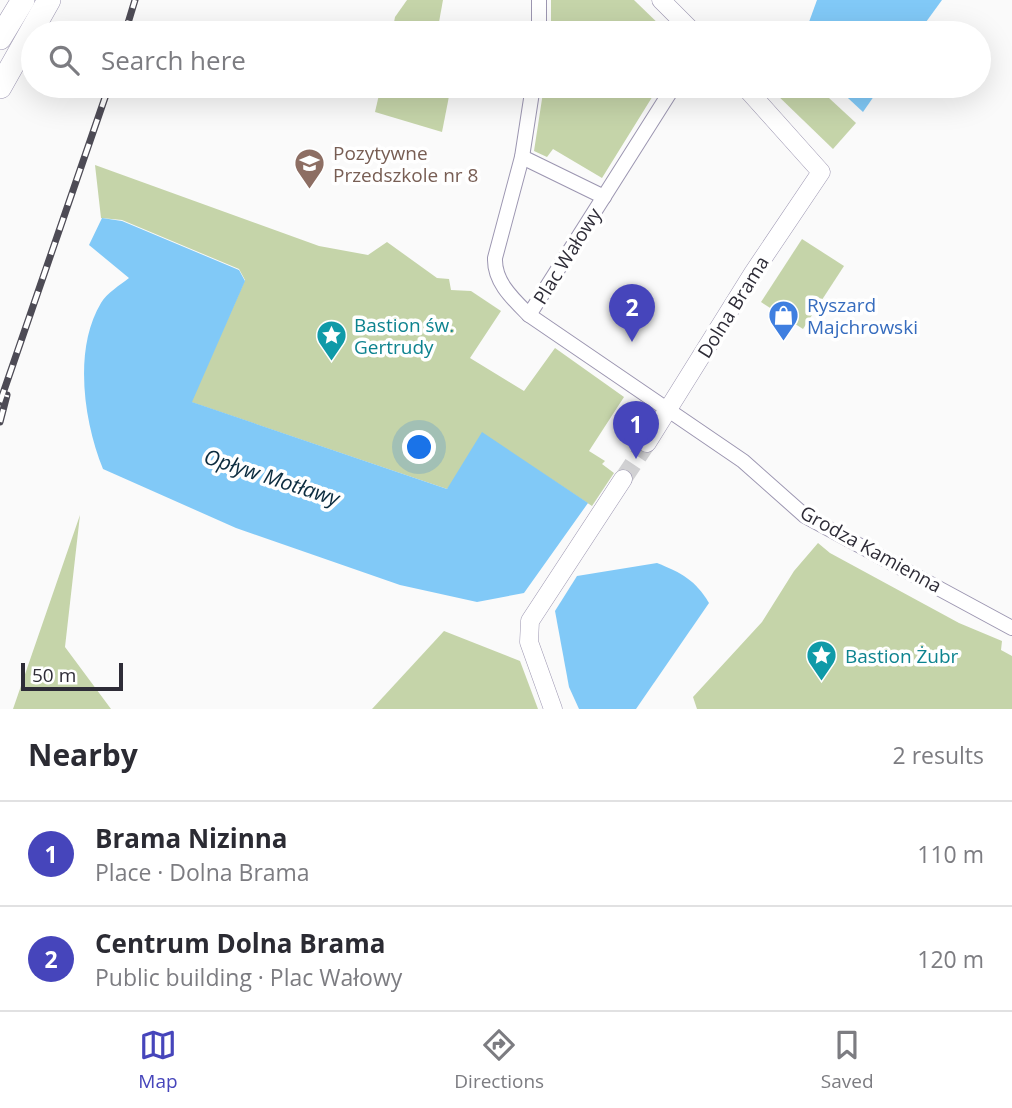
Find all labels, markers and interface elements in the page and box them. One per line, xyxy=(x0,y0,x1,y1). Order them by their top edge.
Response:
search box xyxy=(21,21,991,98)
icon: search xyxy=(45,41,83,79)
text: Search here xyxy=(101,42,246,78)
place label: Pozytywne Przedszkole nr 8 xyxy=(333,140,478,188)
school or university icon: Pozytywne Przedszkole nr 8 xyxy=(293,147,327,191)
street label: Plac Wałowy xyxy=(527,202,607,309)
street label: Dolna Brama xyxy=(691,251,775,363)
pin: 2 xyxy=(609,284,655,342)
place label: Ryszard Majchrowski xyxy=(807,292,918,340)
shop icon: Ryszard Majchrowski xyxy=(767,299,801,343)
place label: Bastion św. Gertrudy xyxy=(354,312,454,360)
place icon: Bastion św. Gertrudy xyxy=(314,319,348,363)
pin: 1 xyxy=(613,401,659,459)
your location xyxy=(402,430,436,464)
water label: Opływ Motławy xyxy=(201,442,345,512)
street label: Grodza Kamienna xyxy=(796,499,946,599)
place icon: Bastion Żubr xyxy=(805,639,839,683)
place label: Bastion Żubr xyxy=(845,643,959,669)
scale bar xyxy=(21,660,122,692)
text: 50 m xyxy=(32,662,76,688)
text: Nearby xyxy=(28,734,138,775)
text: 2 results xyxy=(893,739,984,771)
text: Brama Nizinna xyxy=(95,820,288,856)
text: 1 xyxy=(44,838,58,870)
text: 110 m xyxy=(917,838,984,870)
text: Place · Dolna Brama xyxy=(95,856,310,888)
text: Centrum Dolna Brama xyxy=(95,925,386,961)
text: 2 xyxy=(44,943,58,975)
text: 120 m xyxy=(917,943,984,975)
text: Public building · Plac Wałowy xyxy=(95,961,402,993)
tab: Map xyxy=(138,1026,178,1094)
tab: Directions xyxy=(454,1026,544,1094)
tab: Saved xyxy=(821,1026,874,1094)

